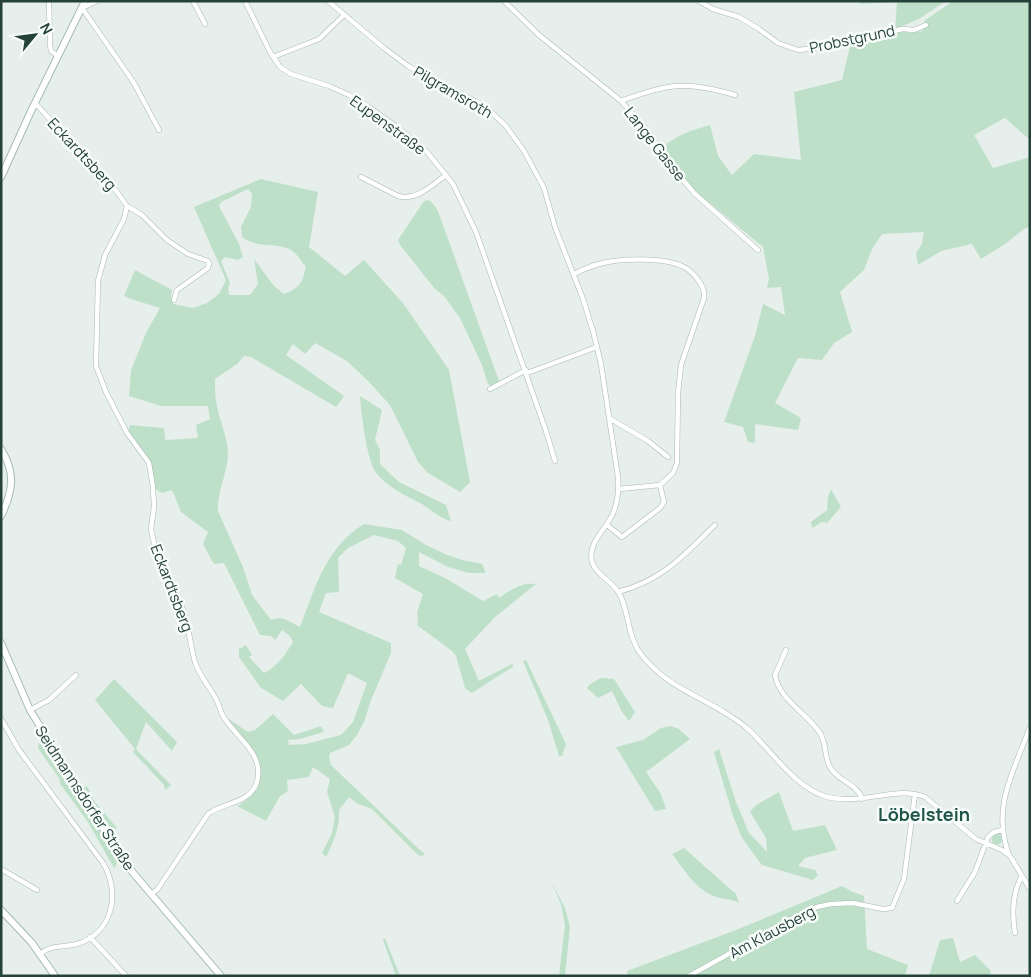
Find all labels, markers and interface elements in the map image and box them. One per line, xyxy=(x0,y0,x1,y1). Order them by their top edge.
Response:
north arrow xyxy=(10,10,60,60)
text: N xyxy=(36,19,58,37)
street label: Probstgrund xyxy=(807,20,897,58)
street label: Pilgramsroth xyxy=(410,61,496,123)
street label: Eupenstraße xyxy=(346,90,430,160)
street label: Lange Gasse xyxy=(619,102,691,186)
street label: Eckardtsberg xyxy=(43,113,121,195)
street label: Eckardtsberg xyxy=(146,541,198,635)
street label: Seidmannsdorfer Straße xyxy=(30,721,140,875)
district label: Löbelstein xyxy=(878,802,970,826)
street label: Am Klausberg xyxy=(725,901,819,963)

